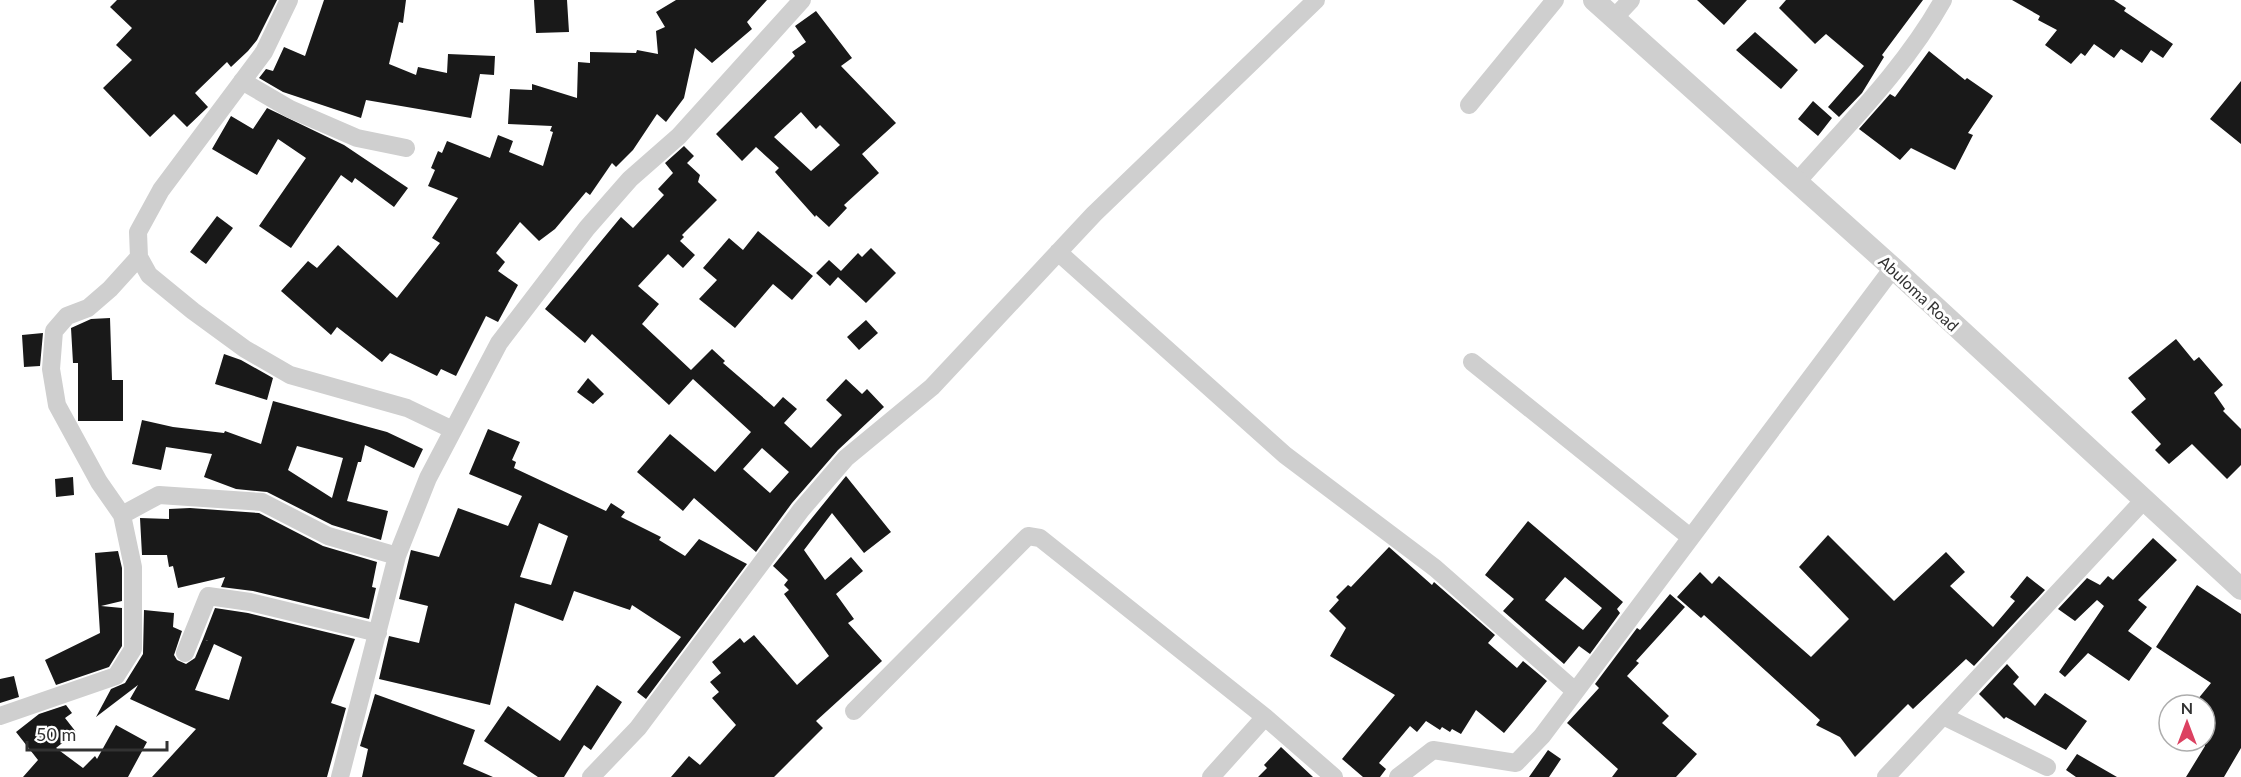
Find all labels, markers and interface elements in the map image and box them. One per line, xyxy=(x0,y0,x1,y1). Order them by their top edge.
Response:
street label: Abuloma Road xyxy=(1875,251,1963,335)
north arrow xyxy=(2157,693,2217,753)
text: N xyxy=(2181,698,2193,717)
scale bar xyxy=(27,714,166,752)
text: 50 m xyxy=(36,723,76,745)

